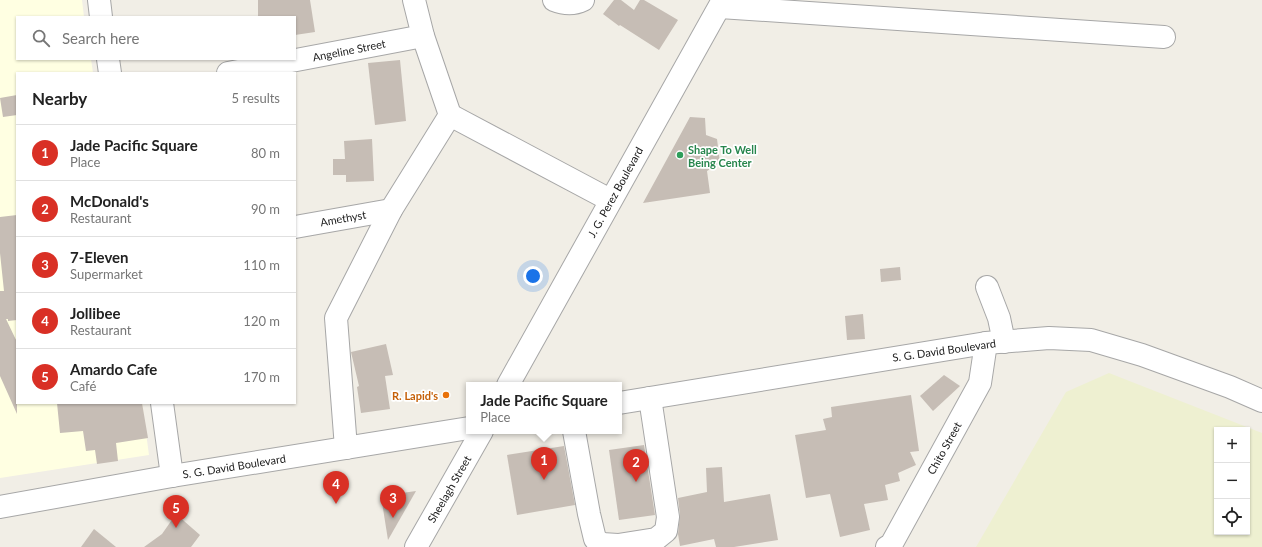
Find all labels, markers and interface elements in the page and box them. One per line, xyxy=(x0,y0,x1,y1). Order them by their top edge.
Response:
search box xyxy=(16,16,296,60)
icon: search xyxy=(30,27,52,49)
text: Search here xyxy=(62,29,139,47)
street label: Angeline Street xyxy=(311,37,387,63)
text: Nearby xyxy=(32,88,87,109)
text: 5 results xyxy=(232,90,280,106)
text: Jade Pacific Square xyxy=(70,136,198,154)
place label: Shape To Well Being Center xyxy=(688,143,757,169)
street label: J. G. Perez Boulevard xyxy=(585,144,645,240)
text: 1 xyxy=(41,145,49,161)
text: 80 m xyxy=(251,145,280,161)
marker: Shape To Well Being Center xyxy=(675,150,685,160)
text: Place xyxy=(70,154,100,170)
text: McDonald's xyxy=(70,192,149,210)
text: 2 xyxy=(41,201,49,217)
text: 90 m xyxy=(251,201,280,217)
street label: Amethyst xyxy=(319,208,367,228)
text: Restaurant xyxy=(70,210,132,226)
text: 7-Eleven xyxy=(70,248,129,266)
text: 3 xyxy=(41,257,49,273)
text: 110 m xyxy=(243,257,280,273)
text: Supermarket xyxy=(70,266,143,282)
your location xyxy=(523,266,543,286)
text: Jollibee xyxy=(70,304,121,322)
text: 4 xyxy=(41,313,49,329)
text: 120 m xyxy=(243,313,280,329)
text: Restaurant xyxy=(70,322,132,338)
street label: S. G. David Boulevard xyxy=(891,336,997,364)
text: Amardo Cafe xyxy=(70,360,157,378)
text: 5 xyxy=(41,369,49,385)
text: 170 m xyxy=(243,369,280,385)
text: Café xyxy=(70,378,96,394)
popup xyxy=(466,382,622,434)
place label: R. Lapid's xyxy=(392,389,438,402)
marker: R. Lapid's xyxy=(441,390,451,400)
text: Jade Pacific Square xyxy=(480,391,608,409)
text: Place xyxy=(480,409,510,425)
street label: Chito Street xyxy=(924,419,964,477)
map controls xyxy=(1214,427,1250,535)
button: + xyxy=(1214,427,1250,463)
pin: 1 xyxy=(531,447,557,480)
pin: 2 xyxy=(623,449,649,482)
street label: S. G. David Boulevard xyxy=(181,451,287,481)
street label: Sheelagh Street xyxy=(425,453,473,525)
button: − xyxy=(1214,463,1250,499)
pin: 4 xyxy=(323,471,349,504)
pin: 3 xyxy=(380,485,406,518)
pin: 5 xyxy=(163,495,189,528)
button: locate xyxy=(1214,499,1250,535)

